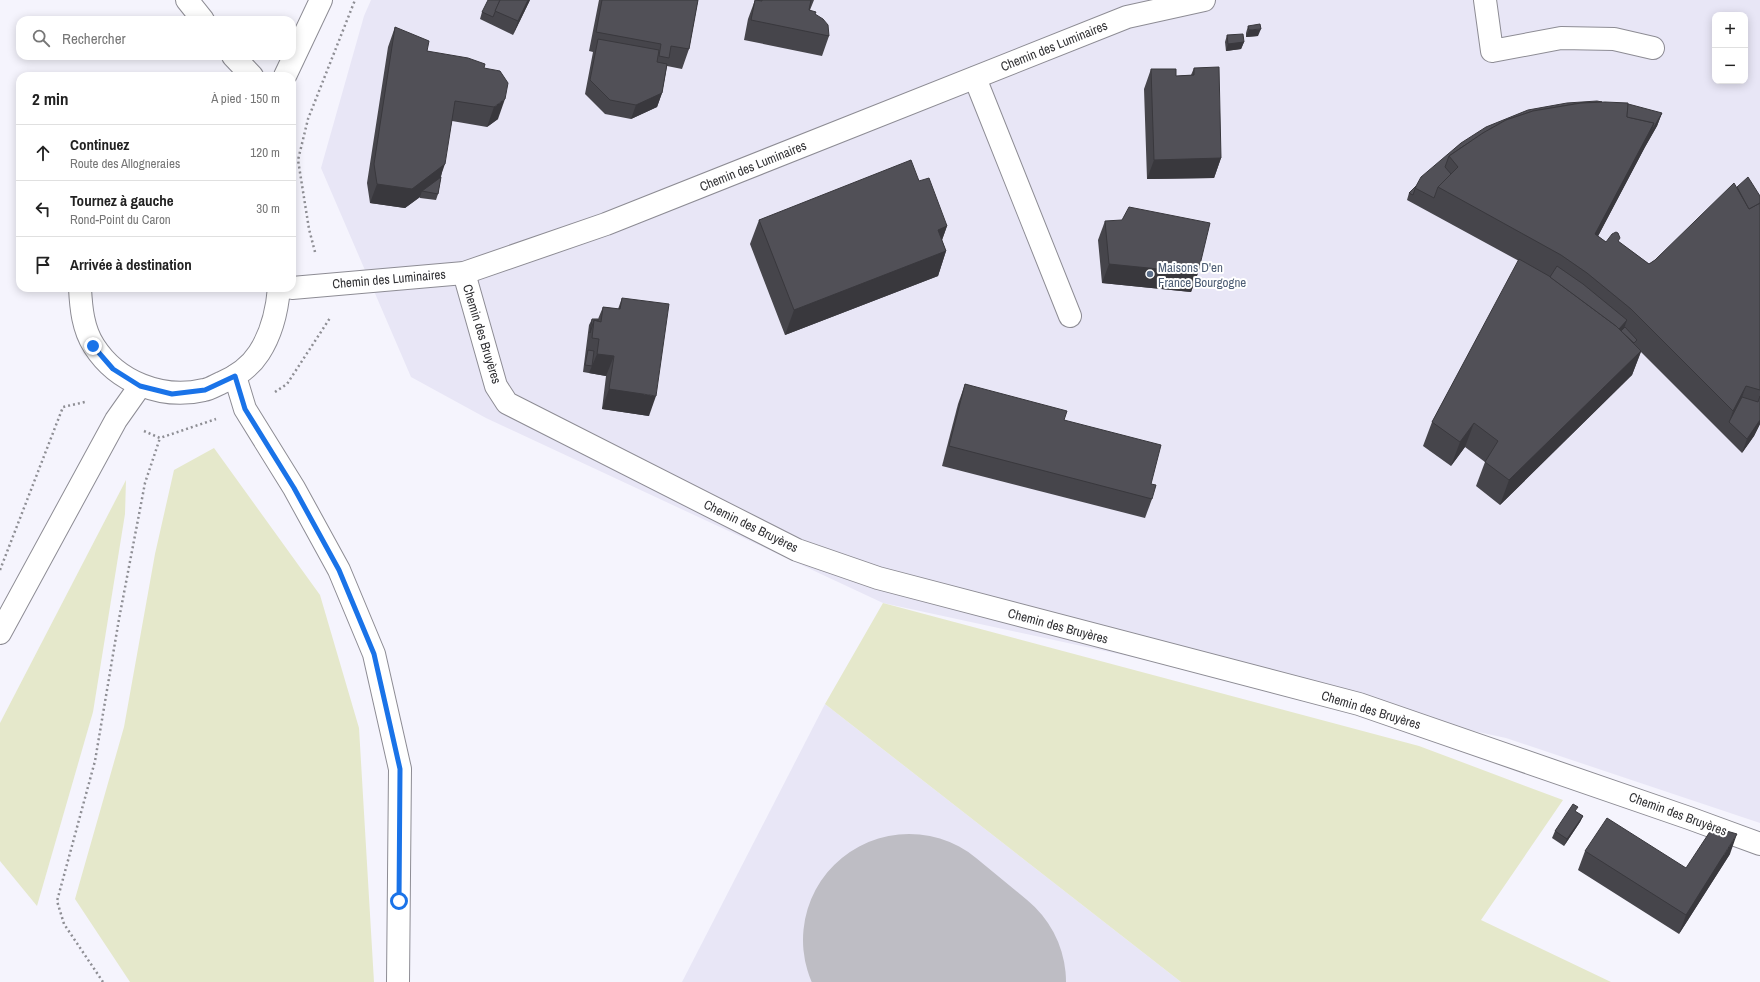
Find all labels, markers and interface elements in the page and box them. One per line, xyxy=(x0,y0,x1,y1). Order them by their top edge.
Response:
map controls xyxy=(1712,12,1748,84)
button: + xyxy=(1712,12,1748,48)
search box xyxy=(16,16,296,60)
street label: Chemin des Luminaires xyxy=(998,17,1110,75)
icon: search xyxy=(30,27,52,49)
text: Rechercher xyxy=(62,28,126,49)
button: − xyxy=(1712,48,1748,84)
text: 2 min xyxy=(32,87,68,110)
text: À pied · 150 m xyxy=(211,90,280,107)
text: Continuez xyxy=(70,134,129,155)
street label: Chemin des Luminaires xyxy=(697,137,809,195)
icon: ahead xyxy=(32,142,54,164)
text: 120 m xyxy=(250,144,280,161)
text: Route des Allogneraies xyxy=(70,155,180,172)
text: Tournez à gauche xyxy=(70,190,174,211)
icon: left xyxy=(32,198,54,220)
text: 30 m xyxy=(256,200,280,217)
text: Rond-Point du Caron xyxy=(70,211,171,228)
icon: arrive xyxy=(32,254,54,276)
text: Arrivée à destination xyxy=(70,254,192,275)
place label: Maisons D'en France Bourgogne xyxy=(1158,259,1246,291)
street label: Chemin des Luminaires xyxy=(332,266,446,292)
marker: Maisons D'en France Bourgogne xyxy=(1145,269,1155,279)
street label: Chemin des Bruyères xyxy=(459,282,505,386)
route end xyxy=(84,337,102,355)
street label: Chemin des Bruyères xyxy=(701,496,801,556)
street label: Chemin des Bruyères xyxy=(1006,604,1110,648)
street label: Chemin des Bruyères xyxy=(1319,687,1423,733)
street label: Chemin des Bruyères xyxy=(1627,788,1729,840)
route start xyxy=(390,892,408,910)

